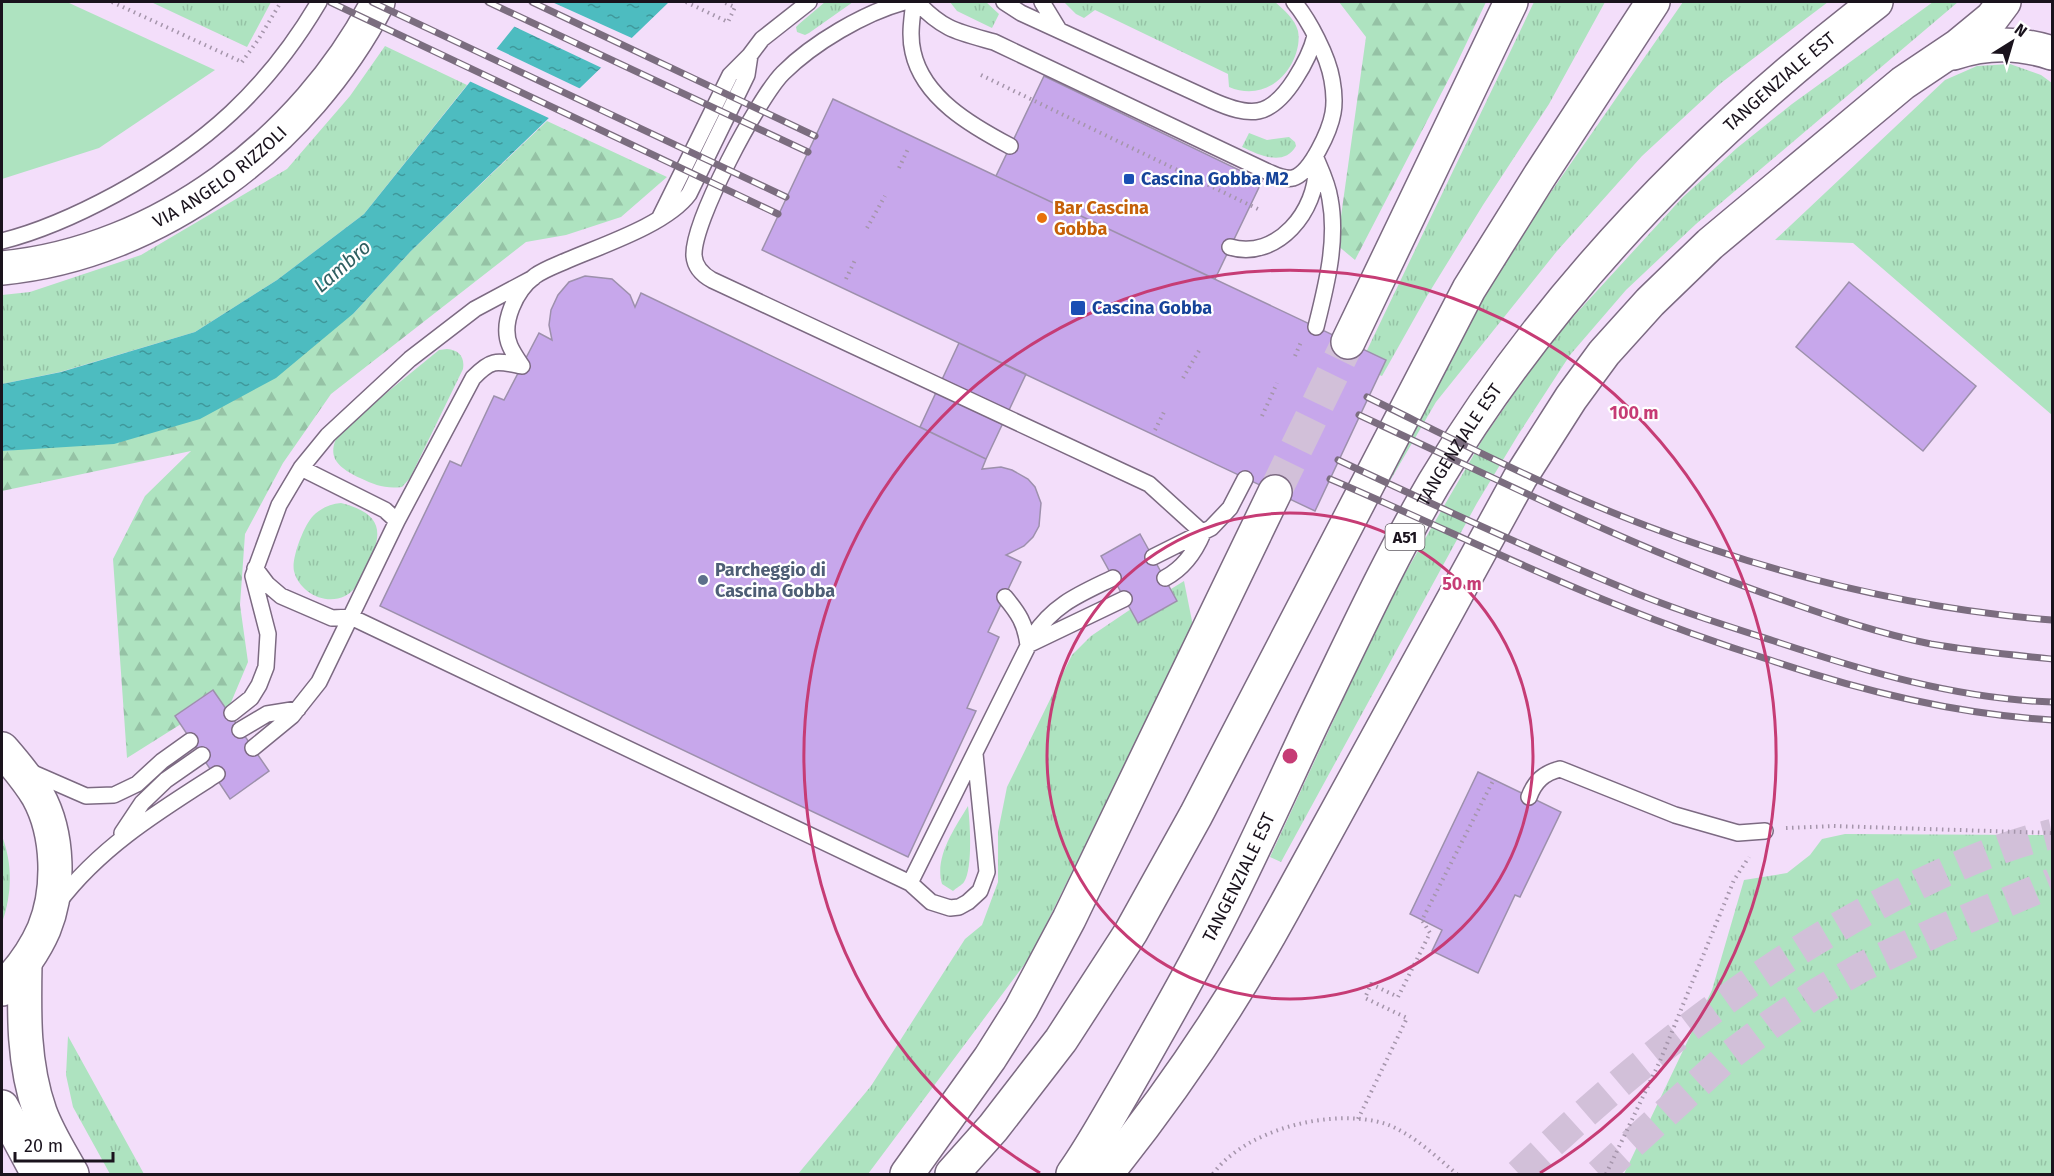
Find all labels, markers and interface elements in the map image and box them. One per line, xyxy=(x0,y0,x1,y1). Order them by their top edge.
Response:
north arrow xyxy=(1982,12,2042,72)
text: N xyxy=(2011,20,2031,41)
street label: TANGENZIALE EST xyxy=(1719,27,1840,136)
street label: VIA ANGELO RIZZOLI xyxy=(149,121,292,233)
place label: Cascina Gobba M2 xyxy=(1141,168,1289,190)
marker: Cascina Gobba M2 xyxy=(1122,172,1136,186)
place label: Bar Cascina Gobba xyxy=(1054,197,1149,240)
marker: Bar Cascina Gobba xyxy=(1035,211,1049,225)
water label: Lambro xyxy=(309,235,375,297)
place label: Cascina Gobba xyxy=(1092,297,1212,319)
marker: Cascina Gobba xyxy=(1069,299,1087,317)
street label: TANGENZIALE EST xyxy=(1412,379,1507,510)
text: 100 m xyxy=(1610,402,1658,424)
road number: A51 xyxy=(1386,524,1424,550)
place label: Parcheggio di Cascina Gobba xyxy=(715,559,835,602)
marker: Parcheggio di Cascina Gobba xyxy=(696,573,710,587)
text: 50 m xyxy=(1442,573,1482,595)
centre of rings xyxy=(1280,746,1300,766)
street label: TANGENZIALE EST xyxy=(1198,809,1280,946)
scale bar xyxy=(15,1125,112,1163)
text: 20 m xyxy=(24,1135,63,1157)

